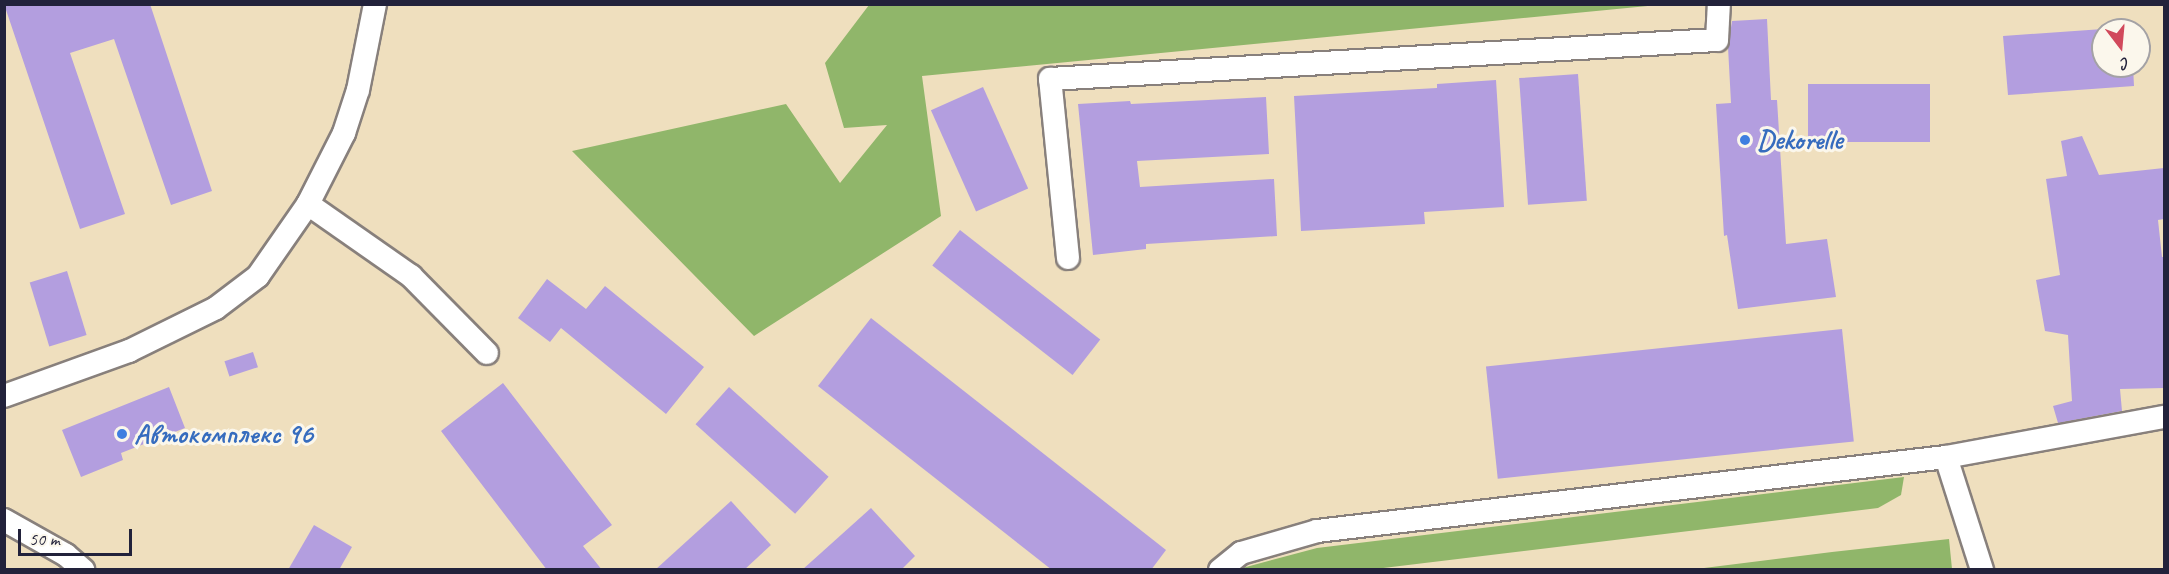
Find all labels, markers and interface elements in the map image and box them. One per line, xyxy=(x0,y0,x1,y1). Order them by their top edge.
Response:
north arrow xyxy=(2091,18,2151,78)
text: С xyxy=(2119,53,2132,74)
place label: Dekorelle xyxy=(1757,123,1842,157)
marker: Dekorelle xyxy=(1738,133,1752,147)
place label: Автокомплекс 96 xyxy=(134,417,313,451)
marker: Автокомплекс 96 xyxy=(115,427,129,441)
scale bar xyxy=(21,517,135,555)
text: 50 m xyxy=(29,528,60,550)

